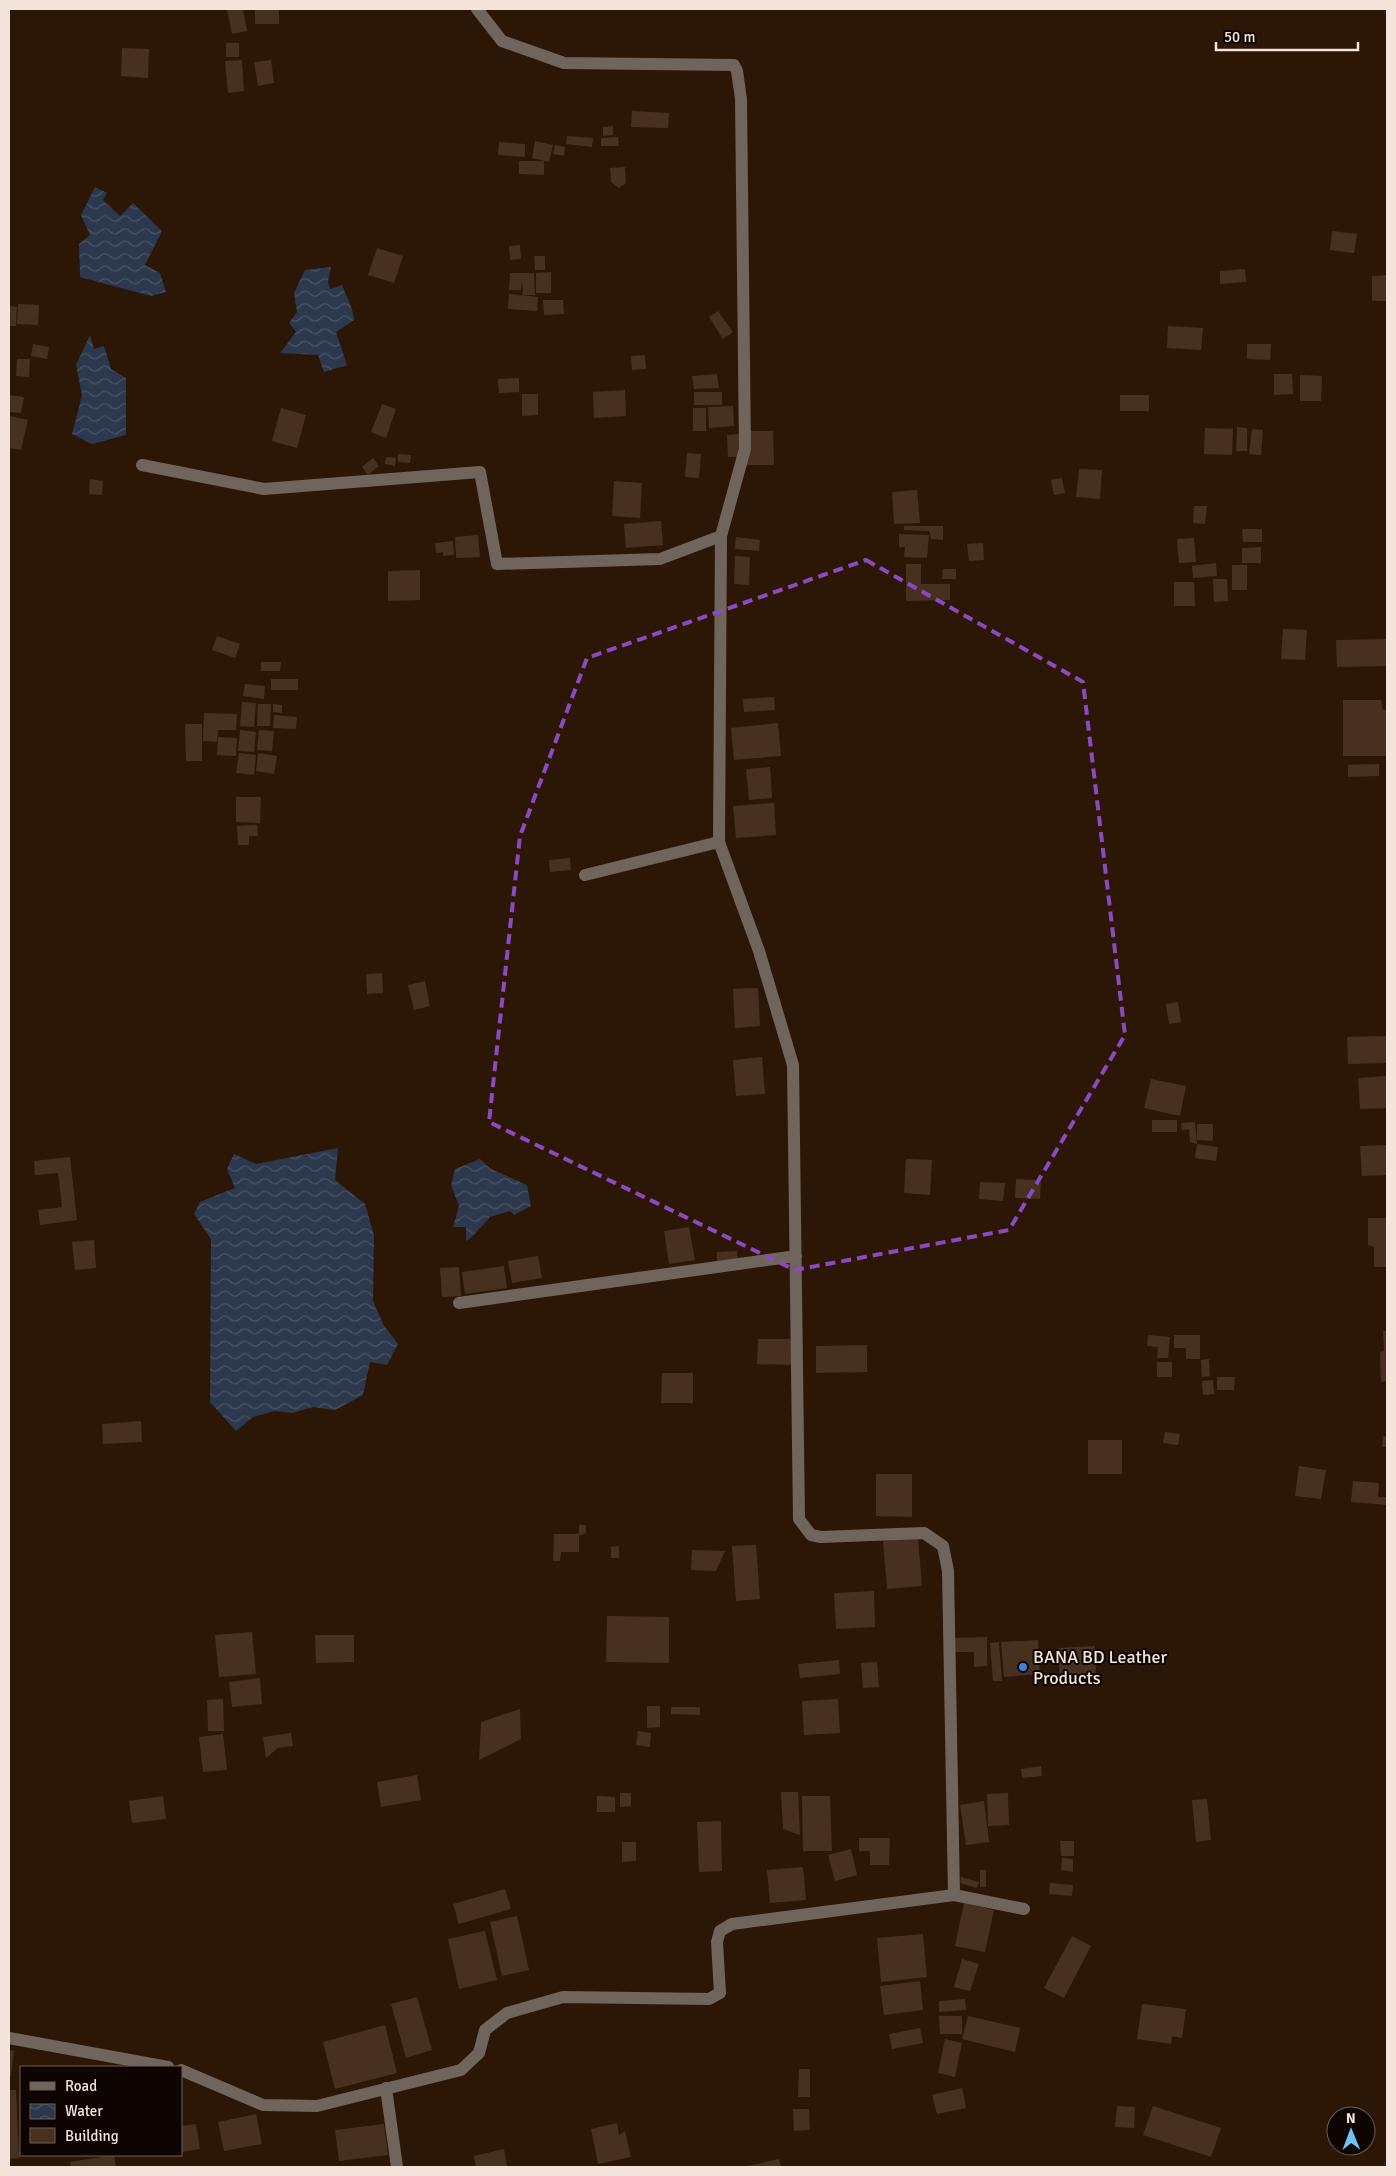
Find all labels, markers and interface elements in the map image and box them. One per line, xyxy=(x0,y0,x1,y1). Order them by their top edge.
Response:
scale bar xyxy=(1216,20,1358,52)
text: 50 m xyxy=(1224,28,1255,46)
place label: BANA BD Leather Products xyxy=(1033,1646,1168,1689)
marker: BANA BD Leather Products xyxy=(1017,1661,1029,1673)
legend xyxy=(20,2066,182,2156)
text: Road xyxy=(65,2077,97,2095)
text: Water xyxy=(65,2102,103,2120)
north arrow xyxy=(1326,2106,1376,2156)
text: N xyxy=(1346,2110,1356,2127)
text: Building xyxy=(65,2127,119,2145)

